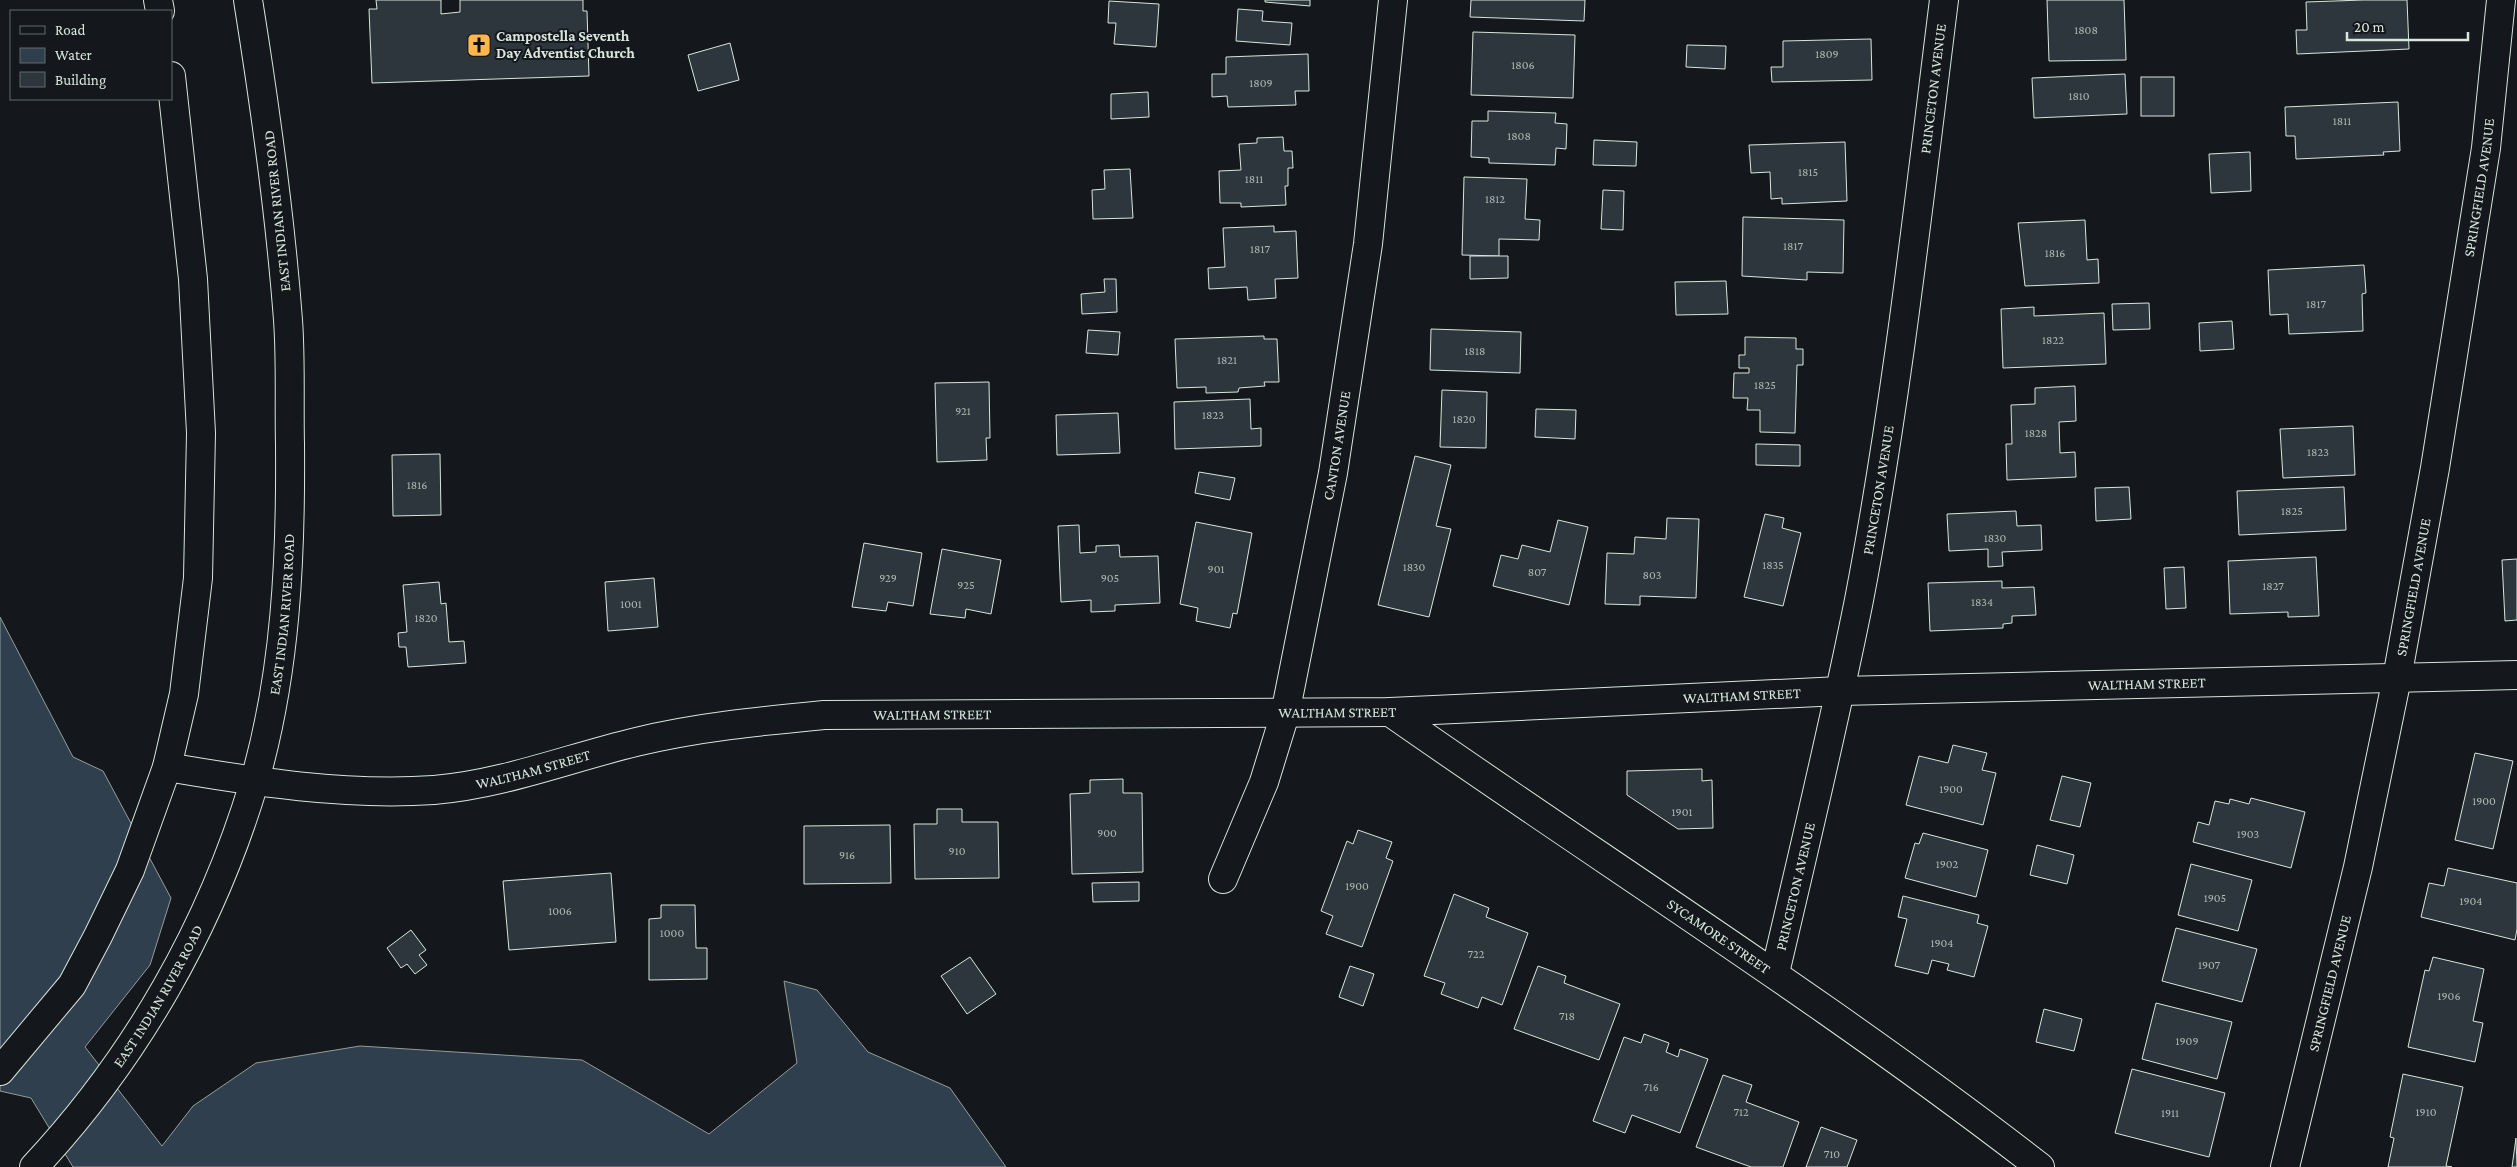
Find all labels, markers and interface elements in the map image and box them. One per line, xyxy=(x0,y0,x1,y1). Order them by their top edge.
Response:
legend xyxy=(10,10,172,100)
scale bar xyxy=(2347,10,2468,42)
text: 20 m xyxy=(2354,19,2385,35)
text: Road xyxy=(55,22,86,38)
street label: PRINCETON AVENUE xyxy=(1917,23,1949,155)
house number: 1808 xyxy=(2074,23,2098,37)
place label: Campostella Seventh Day Adventist Church xyxy=(496,28,635,61)
church icon: Campostella Seventh Day Adventist Church xyxy=(466,32,492,58)
text: Water xyxy=(55,47,92,63)
house number: 1809 xyxy=(1815,47,1839,61)
house number: 1806 xyxy=(1511,58,1535,72)
text: Building xyxy=(55,72,106,89)
house number: 1809 xyxy=(1249,76,1273,90)
house number: 1810 xyxy=(2068,89,2090,103)
house number: 1811 xyxy=(2333,114,2351,128)
street label: SPRINGFIELD AVENUE xyxy=(2461,118,2497,258)
house number: 1808 xyxy=(1507,129,1531,143)
street label: EAST INDIAN RIVER ROAD xyxy=(261,130,293,292)
house number: 1815 xyxy=(1798,165,1818,179)
house number: 1811 xyxy=(1245,172,1263,186)
house number: 1812 xyxy=(1485,192,1505,206)
house number: 1817 xyxy=(1783,239,1803,253)
house number: 1817 xyxy=(1250,242,1270,256)
house number: 1816 xyxy=(2045,246,2065,260)
house number: 1817 xyxy=(2306,297,2326,311)
house number: 1822 xyxy=(2042,333,2064,347)
house number: 1818 xyxy=(1465,344,1485,358)
house number: 1821 xyxy=(1217,353,1237,367)
house number: 1825 xyxy=(1754,378,1776,392)
street label: CANTON AVENUE xyxy=(1320,390,1353,502)
house number: 921 xyxy=(955,404,971,418)
house number: 1823 xyxy=(1202,408,1224,422)
house number: 1820 xyxy=(1453,412,1476,426)
street label: PRINCETON AVENUE xyxy=(1860,424,1897,556)
house number: 1828 xyxy=(2025,426,2047,440)
house number: 1823 xyxy=(2307,445,2329,459)
house number: 1816 xyxy=(407,478,427,492)
house number: 1825 xyxy=(2281,504,2303,518)
street label: SPRINGFIELD AVENUE xyxy=(2393,517,2434,658)
house number: 1830 xyxy=(1984,531,2007,545)
street label: EAST INDIAN RIVER ROAD xyxy=(266,533,297,696)
house number: 1835 xyxy=(1762,558,1784,572)
house number: 1830 xyxy=(1403,560,1426,574)
house number: 901 xyxy=(1208,562,1224,576)
house number: 807 xyxy=(1528,565,1547,579)
house number: 803 xyxy=(1643,568,1662,582)
house number: 929 xyxy=(879,571,897,585)
house number: 905 xyxy=(1101,571,1119,585)
house number: 925 xyxy=(957,578,975,592)
house number: 1827 xyxy=(2262,579,2284,593)
house number: 1834 xyxy=(1971,595,1993,609)
house number: 1001 xyxy=(620,597,642,611)
house number: 1820 xyxy=(415,611,438,625)
street label: WALTHAM STREET xyxy=(2088,674,2206,693)
street label: WALTHAM STREET xyxy=(1683,685,1801,706)
street label: WALTHAM STREET xyxy=(1278,704,1397,721)
street label: WALTHAM STREET xyxy=(873,706,991,723)
street label: WALTHAM STREET xyxy=(474,747,592,792)
house number: 1900 xyxy=(1939,782,1963,796)
house number: 1900 xyxy=(2472,794,2496,808)
house number: 1901 xyxy=(1672,805,1692,819)
street label: PRINCETON AVENUE xyxy=(1773,821,1818,952)
house number: 900 xyxy=(1097,826,1117,840)
house number: 1903 xyxy=(2237,827,2260,841)
house number: 910 xyxy=(949,844,966,858)
house number: 916 xyxy=(839,848,855,862)
house number: 1902 xyxy=(1936,857,1959,871)
house number: 1900 xyxy=(1345,879,1369,893)
house number: 1905 xyxy=(2204,891,2226,905)
house number: 1904 xyxy=(2460,894,2483,908)
street label: SYCAMORE STREET xyxy=(1664,896,1773,977)
house number: 1006 xyxy=(548,904,572,918)
street label: SPRINGFIELD AVENUE xyxy=(2305,913,2354,1053)
street label: EAST INDIAN RIVER ROAD xyxy=(110,922,206,1070)
house number: 1000 xyxy=(660,926,684,940)
house number: 1904 xyxy=(1931,936,1954,950)
house number: 722 xyxy=(1468,947,1485,961)
house number: 1907 xyxy=(2198,958,2221,972)
house number: 1906 xyxy=(2438,989,2460,1003)
house number: 718 xyxy=(1559,1009,1575,1023)
house number: 1909 xyxy=(2176,1034,2198,1048)
house number: 716 xyxy=(1643,1080,1659,1094)
house number: 712 xyxy=(1733,1105,1749,1119)
house number: 1910 xyxy=(2416,1105,2437,1119)
house number: 1911 xyxy=(2161,1106,2179,1120)
house number: 710 xyxy=(1824,1147,1840,1161)

